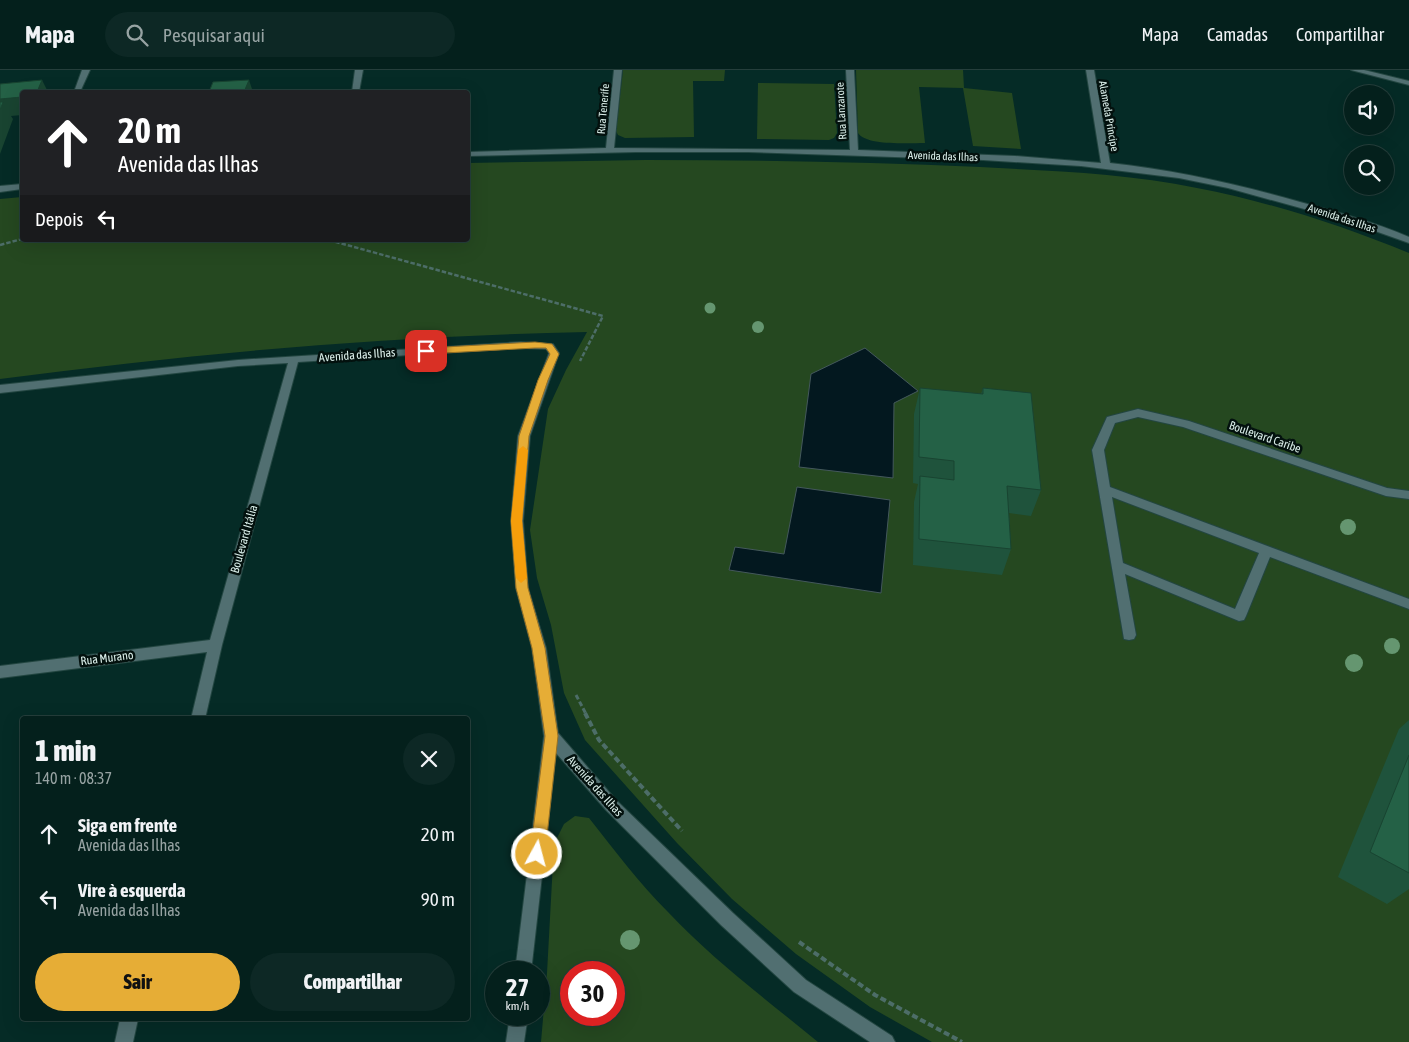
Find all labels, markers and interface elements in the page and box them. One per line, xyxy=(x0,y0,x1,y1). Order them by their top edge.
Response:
search box xyxy=(105,12,455,57)
text: Mapa xyxy=(25,21,75,48)
icon: search xyxy=(123,21,151,49)
text: Pesquisar aqui xyxy=(163,24,265,46)
text: Mapa xyxy=(1142,24,1179,45)
text: Camadas xyxy=(1207,24,1268,45)
text: Compartilhar xyxy=(1296,24,1384,45)
street label: Alameda Príncipe xyxy=(1097,80,1121,152)
street label: Rua Lanzarote xyxy=(833,82,849,140)
street label: Rua Tenerife xyxy=(595,83,611,135)
map controls xyxy=(1344,85,1394,195)
button: sound xyxy=(1344,85,1394,135)
icon: ahead xyxy=(35,110,100,175)
text: 20 m xyxy=(118,110,181,150)
button: search xyxy=(1344,145,1394,195)
street label: Avenida das Ilhas xyxy=(908,149,978,163)
text: Avenida das Ilhas xyxy=(118,151,259,177)
street label: Avenida das Ilhas xyxy=(1307,201,1377,235)
icon: left xyxy=(93,205,121,233)
text: Depois xyxy=(35,208,83,230)
pin xyxy=(405,330,447,372)
icon: arrive xyxy=(412,337,440,365)
street label: Avenida das Ilhas xyxy=(318,345,396,365)
street label: Boulevard Caribe xyxy=(1227,418,1303,456)
street label: Boulevard Itália xyxy=(228,503,260,575)
street label: Rua Murano xyxy=(80,648,135,668)
text: 1 min xyxy=(35,733,96,767)
button: close xyxy=(403,733,455,785)
street label: Avenida das Ilhas xyxy=(564,753,626,819)
text: 140 m · 08:37 xyxy=(35,769,112,787)
text: Siga em frente xyxy=(78,814,177,836)
icon: ahead xyxy=(35,820,63,848)
text: 20 m xyxy=(421,823,455,845)
position arrow xyxy=(510,827,562,879)
text: Avenida das Ilhas xyxy=(78,836,180,854)
text: Vire à esquerda xyxy=(78,879,186,901)
icon: left xyxy=(35,885,63,913)
text: 90 m xyxy=(421,888,455,910)
text: Avenida das Ilhas xyxy=(78,901,180,919)
button: Sair xyxy=(35,953,240,1011)
button: Compartilhar xyxy=(250,953,455,1011)
speed limit sign: 30 xyxy=(560,961,625,1026)
text: 27 xyxy=(506,973,529,1001)
text: km/h xyxy=(506,999,529,1013)

